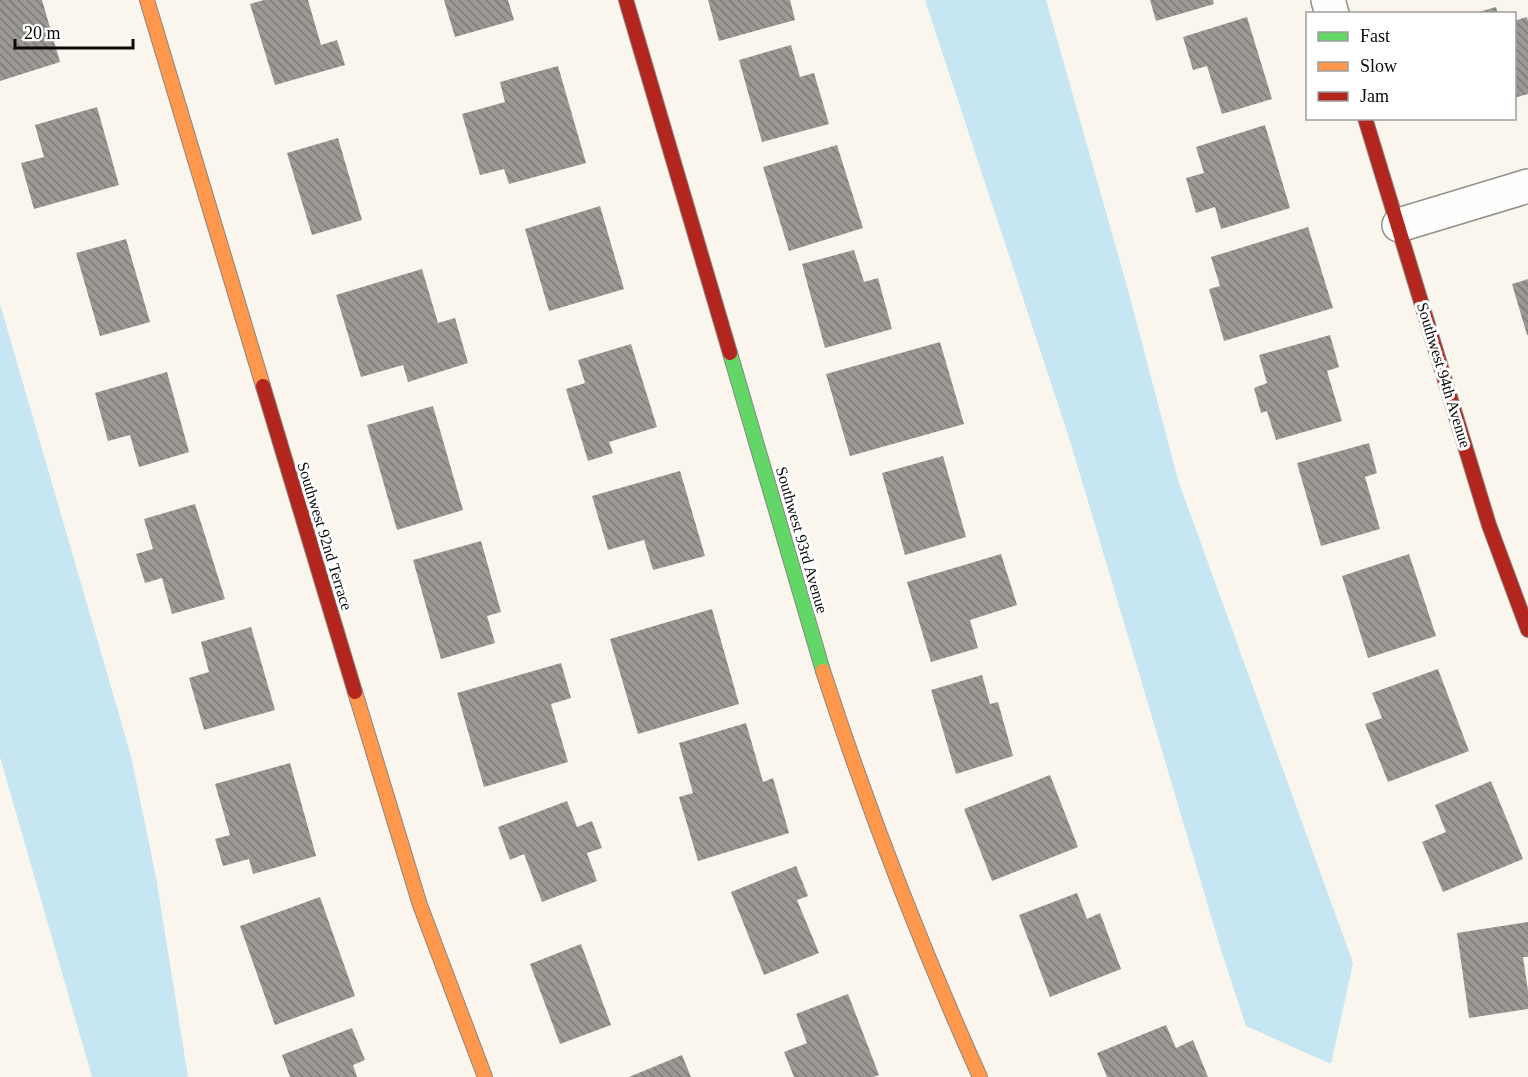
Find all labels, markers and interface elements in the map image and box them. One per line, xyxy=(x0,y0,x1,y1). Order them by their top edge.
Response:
scale bar xyxy=(15,12,134,50)
legend xyxy=(1306,12,1516,120)
text: 20 m xyxy=(24,23,61,43)
text: Fast xyxy=(1360,26,1390,46)
text: Slow xyxy=(1360,56,1397,76)
text: Jam xyxy=(1360,86,1389,106)
street label: Southwest 94th Avenue xyxy=(1414,300,1474,450)
street label: Southwest 92nd Terrace xyxy=(294,460,356,612)
street label: Southwest 93rd Avenue xyxy=(773,465,831,615)

